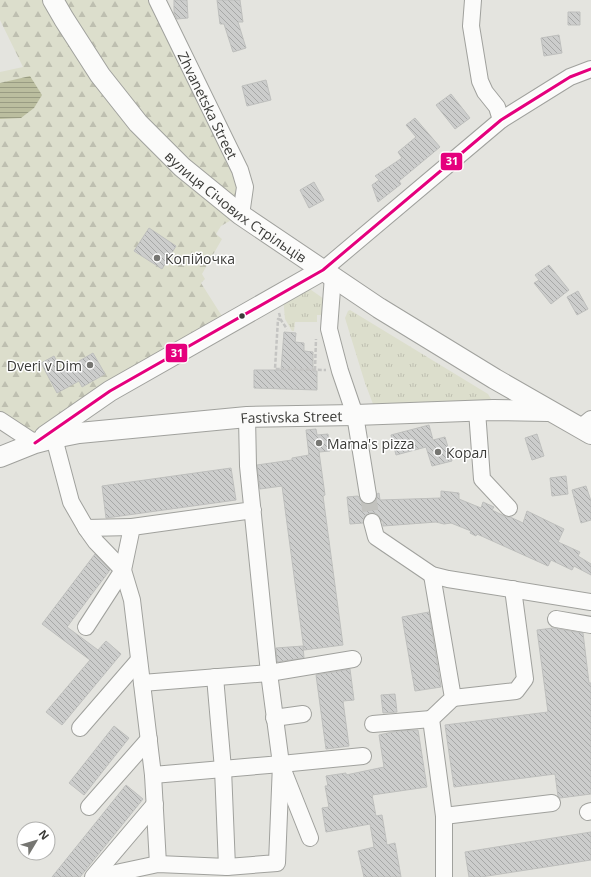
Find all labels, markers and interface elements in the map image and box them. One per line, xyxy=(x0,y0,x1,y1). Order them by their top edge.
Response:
street label: Zhvanetska Street xyxy=(174,48,243,162)
street label: вулиця Січових Стрільців xyxy=(161,146,311,266)
line badge: 31 xyxy=(440,152,463,171)
text: 31 xyxy=(446,153,458,168)
place label: Копійочка xyxy=(165,249,235,268)
marker: Копійочка xyxy=(152,253,162,263)
unlabelled marker xyxy=(237,311,247,321)
line badge: 31 xyxy=(165,343,188,363)
text: 31 xyxy=(171,345,183,360)
place label: Dveri v Dim xyxy=(7,356,82,375)
marker: Dveri v Dim xyxy=(85,360,95,370)
street label: Fastivska Street xyxy=(240,406,342,427)
place label: Mama's pizza xyxy=(327,434,415,453)
marker: Mama's pizza xyxy=(314,438,324,448)
place label: Корал xyxy=(446,443,487,462)
marker: Корал xyxy=(433,447,443,457)
north arrow xyxy=(16,821,56,861)
text: N xyxy=(36,826,53,843)

